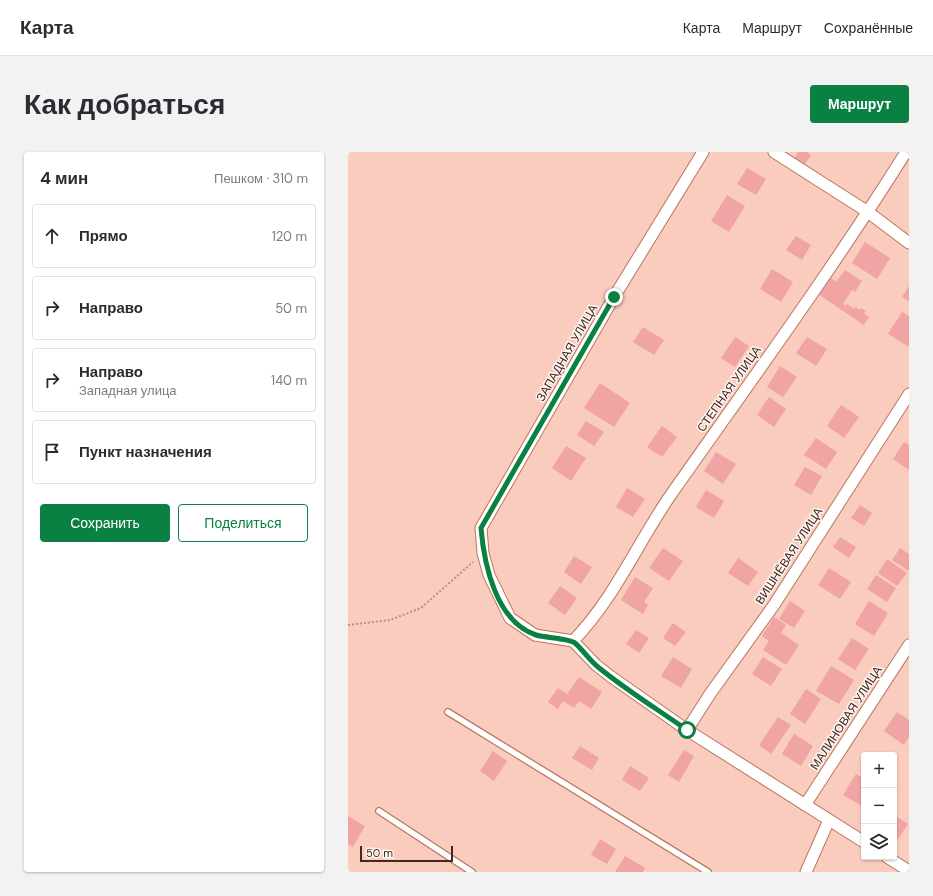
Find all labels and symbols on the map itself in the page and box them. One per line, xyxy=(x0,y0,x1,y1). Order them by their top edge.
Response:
route end xyxy=(605,288,623,306)
street label: ЗАПАДНАЯ УЛИЦА xyxy=(533,302,601,404)
street label: СТЕПНАЯ УЛИЦА xyxy=(693,343,765,435)
street label: ВИШНЁВАЯ УЛИЦА xyxy=(752,505,826,607)
street label: МАЛИНОВАЯ УЛИЦА xyxy=(806,663,886,773)
route start xyxy=(678,721,696,739)
scale bar xyxy=(360,844,453,863)

